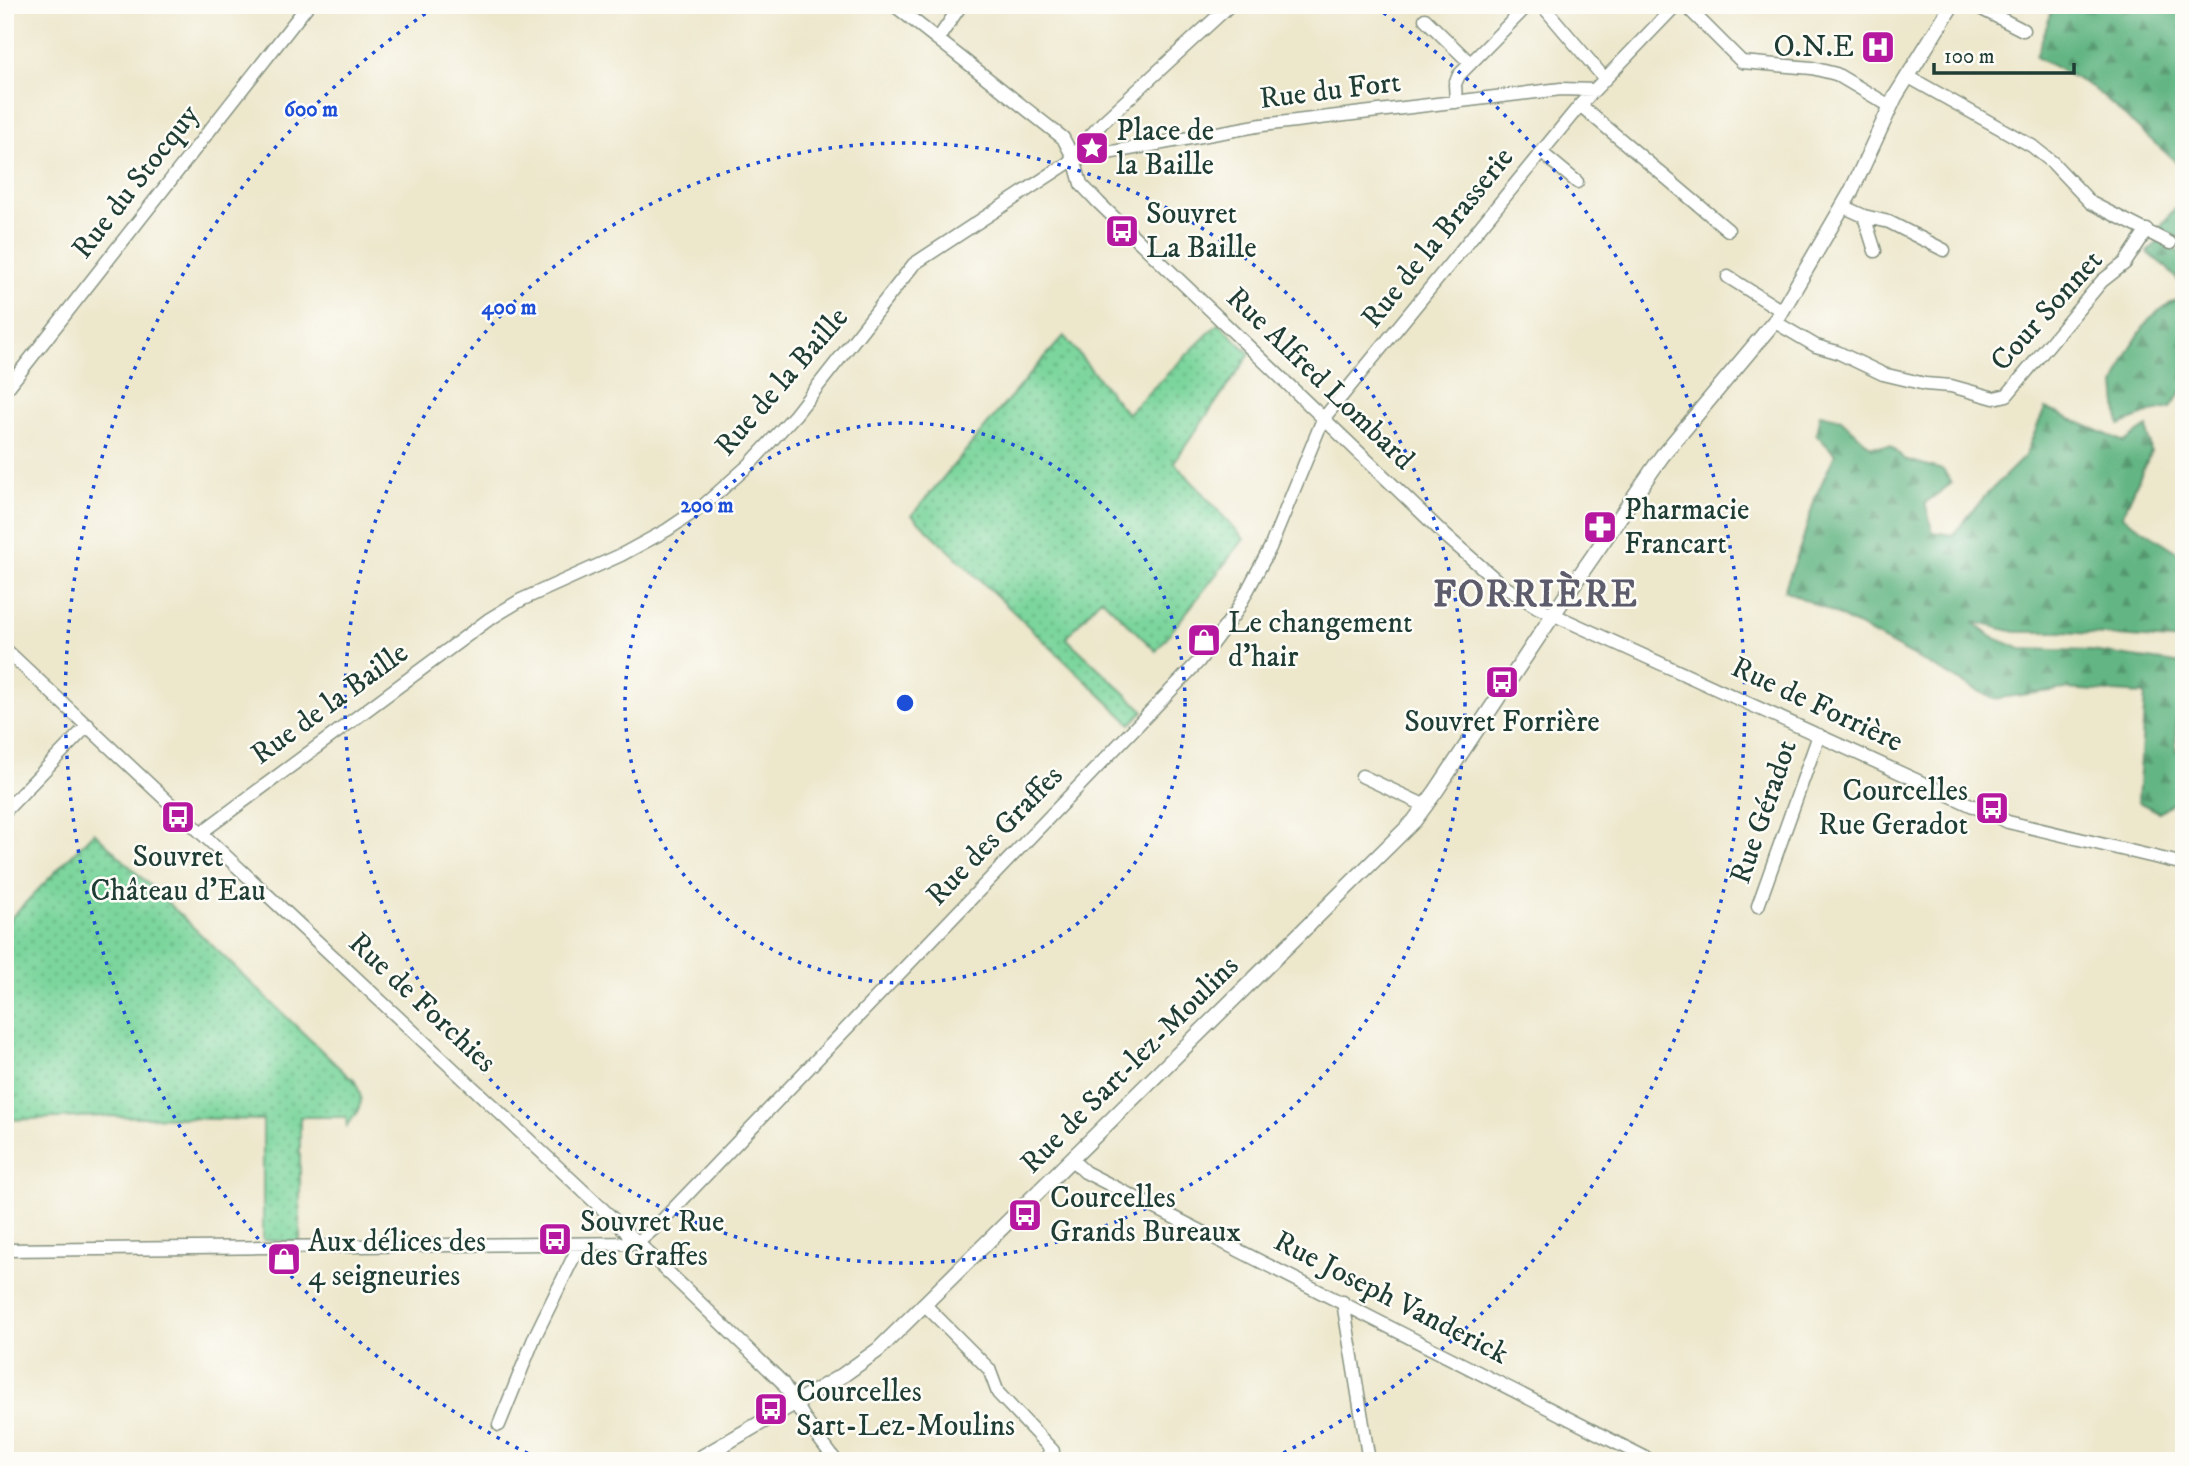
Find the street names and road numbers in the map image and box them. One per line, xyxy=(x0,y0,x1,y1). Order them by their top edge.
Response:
street label: Rue du Fort xyxy=(1257,64,1403,118)
street label: Rue du Stocquy xyxy=(64,97,208,267)
street label: Rue de la Brasserie xyxy=(1354,140,1522,336)
street label: Cour Sonnet xyxy=(1983,243,2111,379)
street label: Rue Alfred Lombard xyxy=(1218,280,1422,478)
street label: Rue de la Baille xyxy=(707,300,857,464)
street label: Rue de la Baille xyxy=(244,635,416,773)
street label: Rue de Forrière xyxy=(1725,649,1909,761)
street label: Rue Géradot xyxy=(1722,735,1806,889)
street label: Rue des Graffes xyxy=(919,758,1071,914)
street label: Rue de Forchies xyxy=(340,925,504,1081)
street label: Rue de Sart-lez-Moulins xyxy=(1013,948,1247,1182)
street label: Rue Joseph Vanderick xyxy=(1268,1223,1515,1373)

